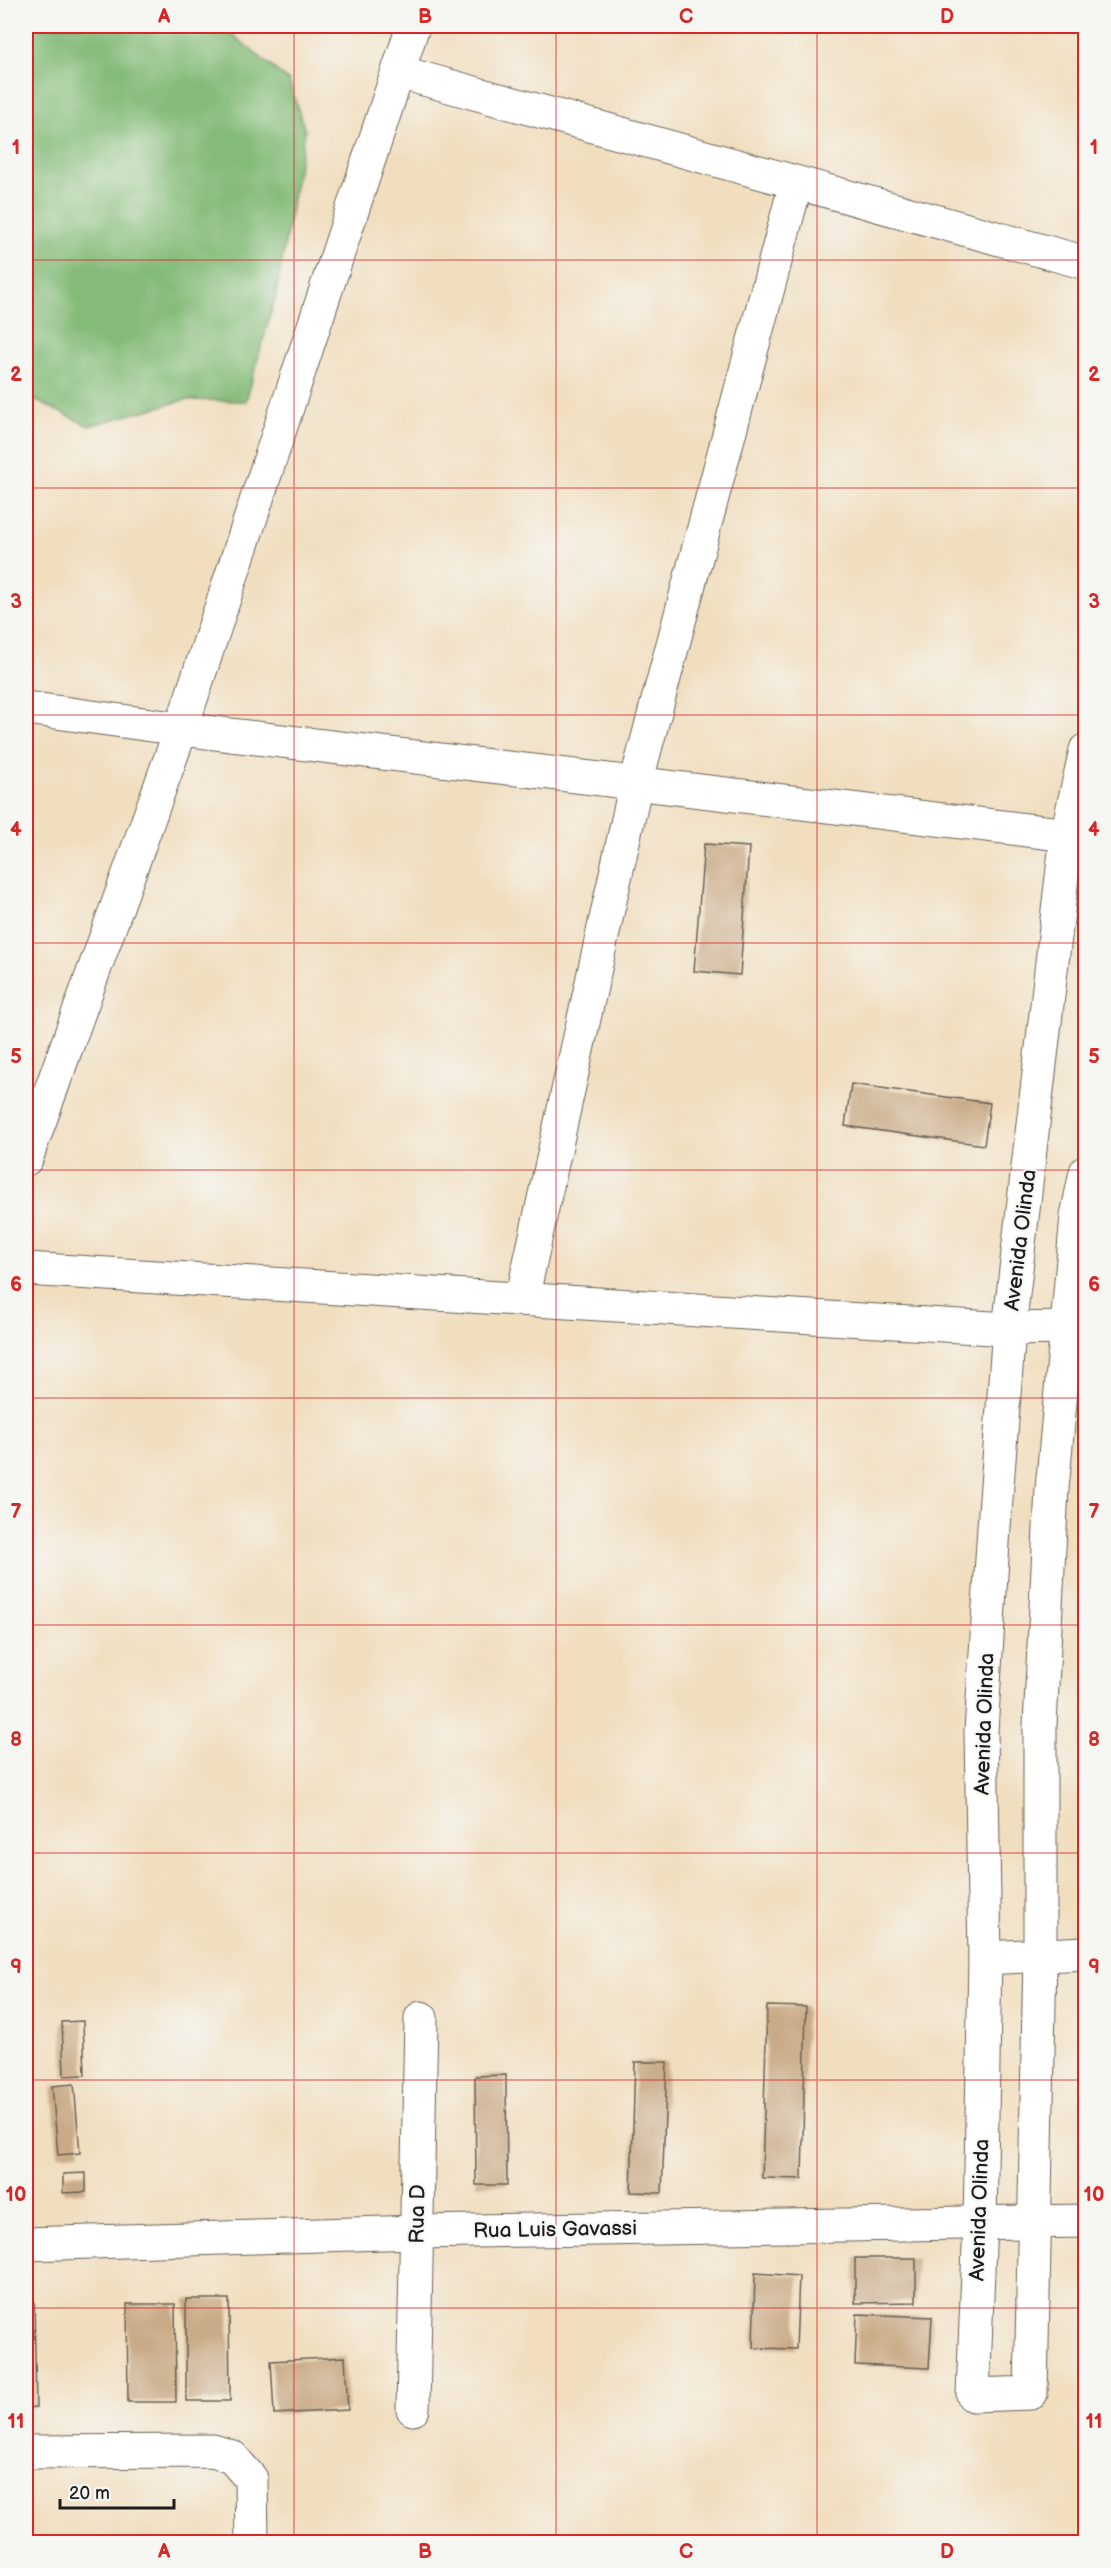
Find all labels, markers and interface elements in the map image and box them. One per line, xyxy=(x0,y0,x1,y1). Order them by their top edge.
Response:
text: A xyxy=(157,5,171,29)
text: B xyxy=(418,5,432,29)
text: C xyxy=(679,5,693,29)
text: D xyxy=(940,5,954,29)
text: 1 xyxy=(12,136,20,160)
text: 1 xyxy=(1090,136,1098,160)
text: 2 xyxy=(10,363,22,387)
text: 2 xyxy=(1088,363,1100,387)
text: 3 xyxy=(10,590,22,614)
text: 3 xyxy=(1088,590,1100,614)
text: 4 xyxy=(10,818,22,842)
text: 4 xyxy=(1088,818,1100,842)
text: 5 xyxy=(10,1045,22,1069)
text: 5 xyxy=(1088,1045,1100,1069)
street label: Avenida Olinda xyxy=(999,1168,1042,1312)
text: 6 xyxy=(10,1273,22,1297)
text: 6 xyxy=(1088,1273,1100,1297)
text: 7 xyxy=(10,1500,22,1524)
text: 7 xyxy=(1088,1500,1100,1524)
street label: Avenida Olinda xyxy=(970,1652,999,1796)
text: 8 xyxy=(10,1728,22,1752)
text: 8 xyxy=(1088,1728,1100,1752)
text: 9 xyxy=(10,1955,22,1979)
text: 9 xyxy=(1088,1955,1100,1979)
street label: Avenida Olinda xyxy=(965,2138,994,2282)
text: 10 xyxy=(6,2183,26,2207)
text: 10 xyxy=(1084,2183,1104,2207)
street label: Rua D xyxy=(404,2184,431,2244)
street label: Rua Luis Gavassi xyxy=(473,2216,637,2243)
text: 11 xyxy=(8,2410,24,2434)
text: 11 xyxy=(1086,2410,1102,2434)
scale bar xyxy=(60,2472,174,2510)
text: 20 m xyxy=(69,2483,110,2504)
text: A xyxy=(157,2540,171,2564)
text: B xyxy=(418,2540,432,2564)
text: C xyxy=(679,2540,693,2564)
text: D xyxy=(940,2540,954,2564)

